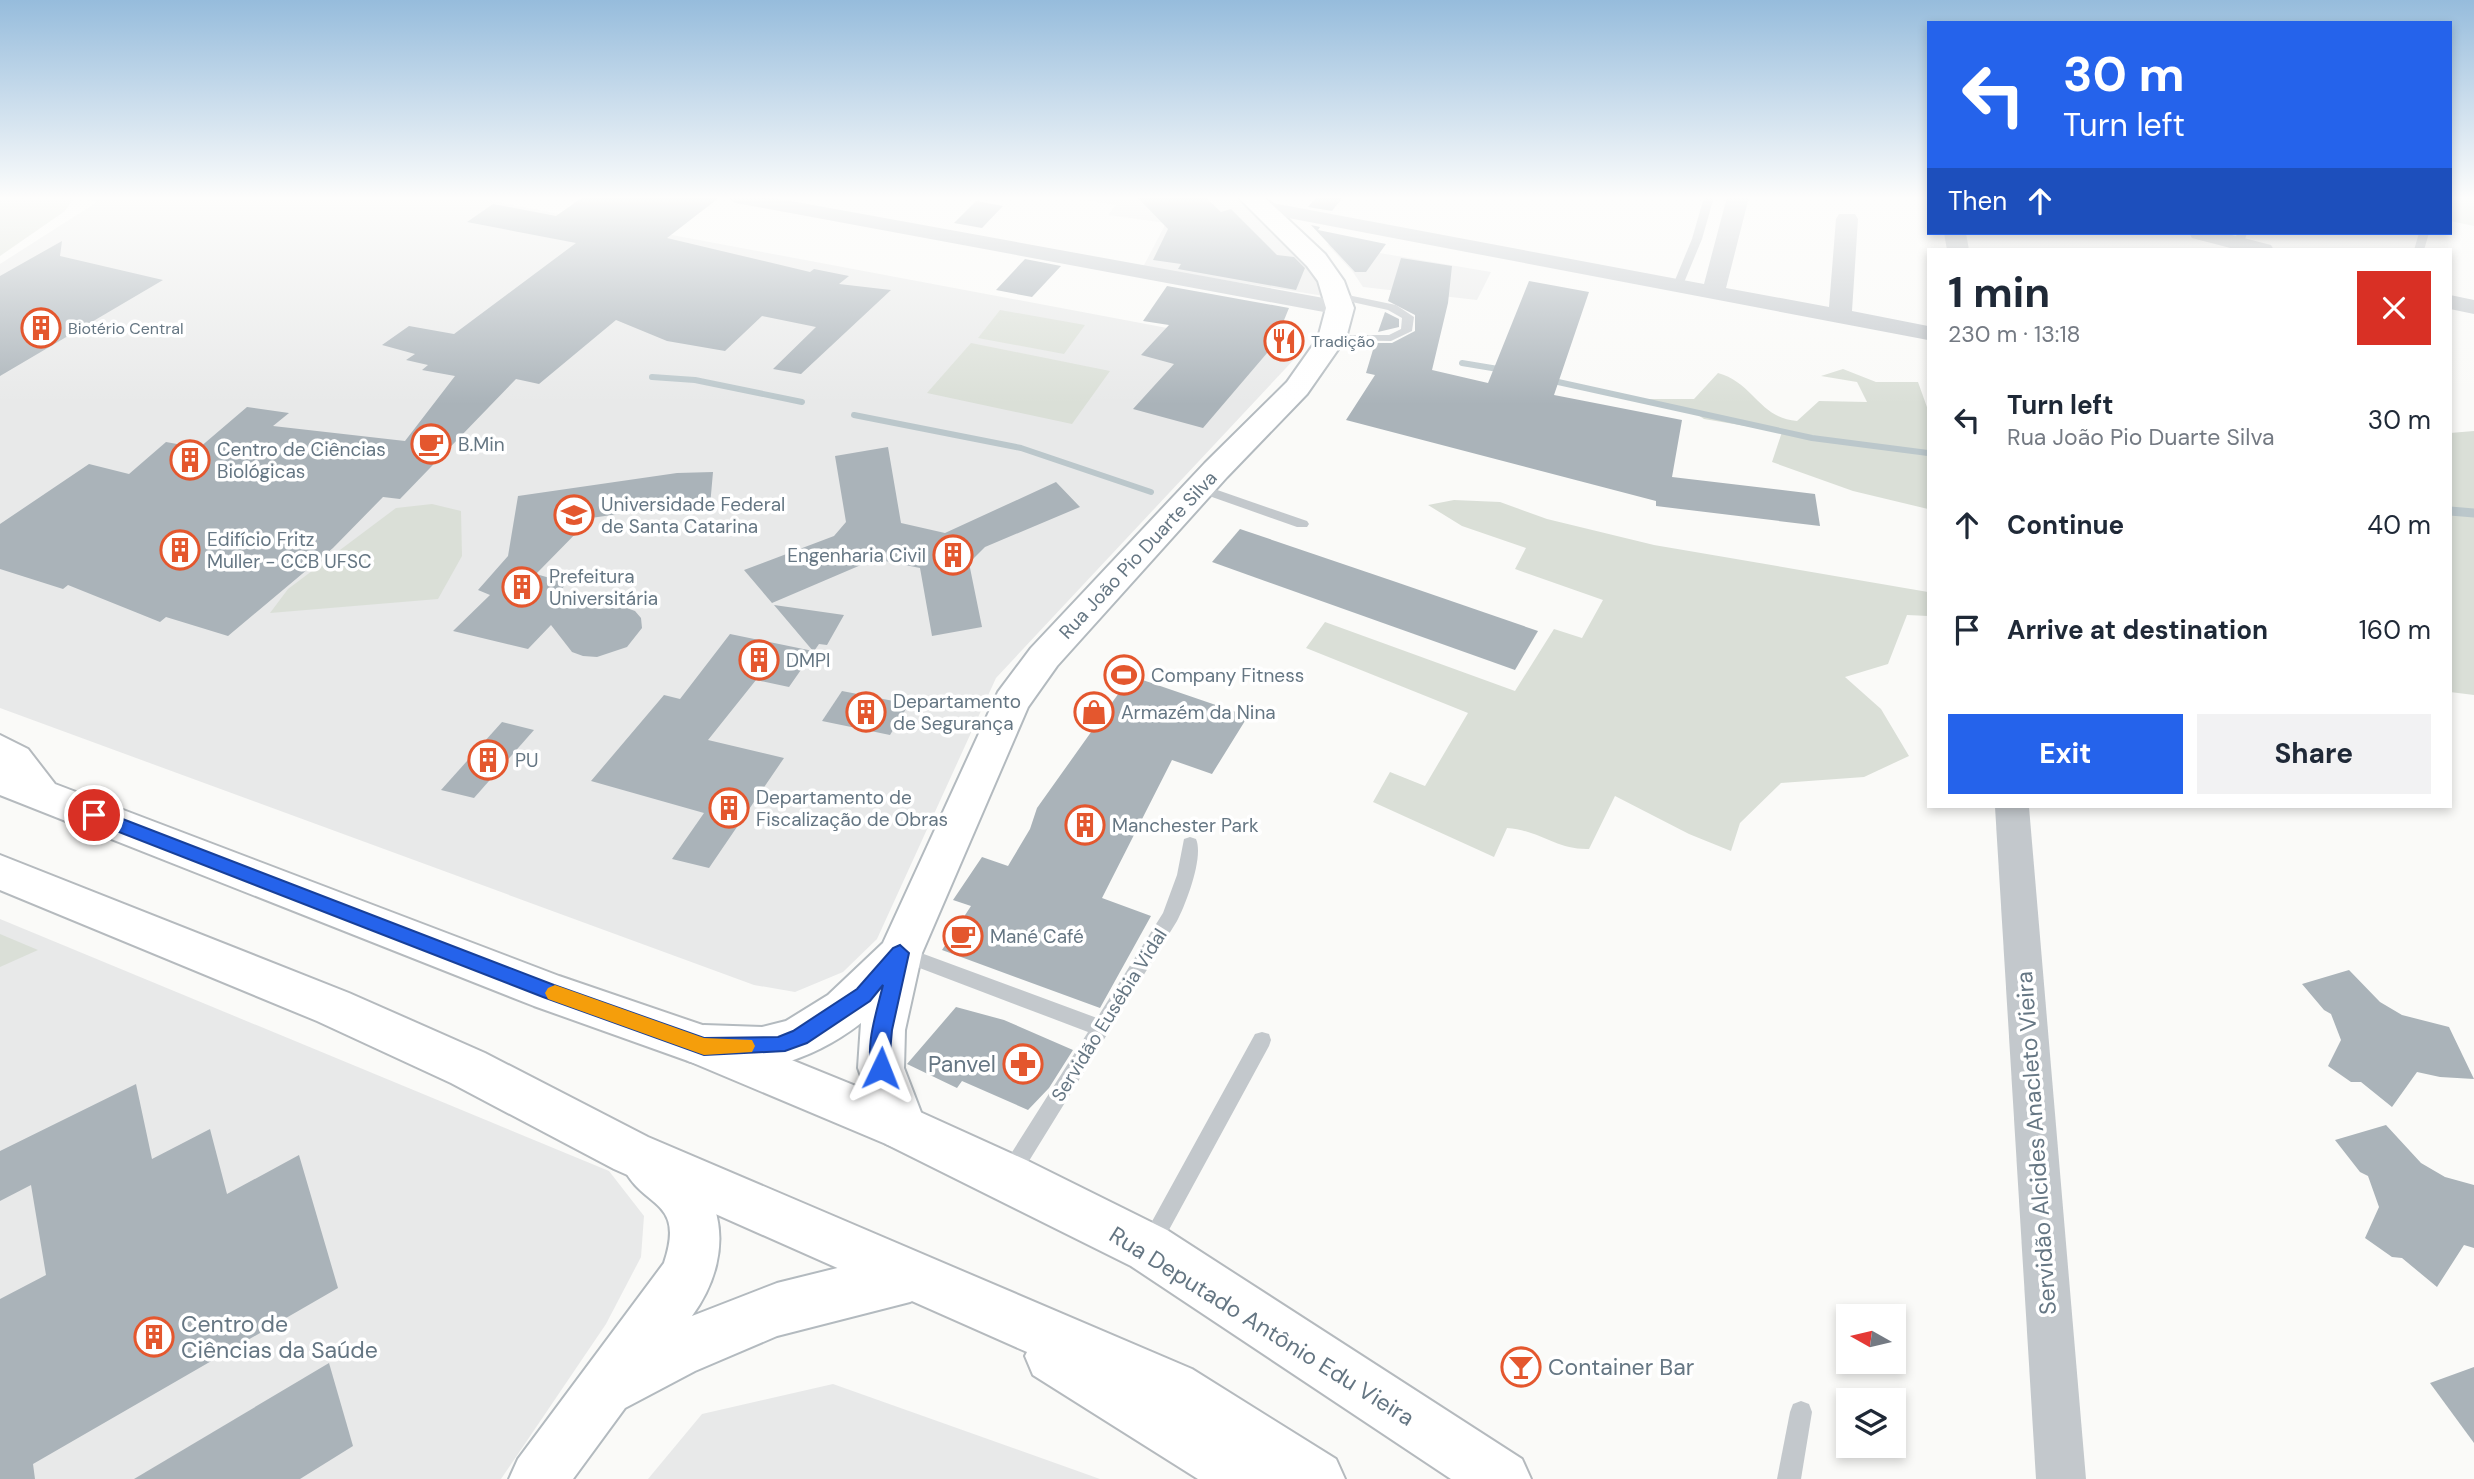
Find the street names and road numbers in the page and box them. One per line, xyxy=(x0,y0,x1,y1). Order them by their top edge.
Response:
street label: Rua João Pio Duarte Silva xyxy=(1054,466,1222,644)
street label: Servidão Eusébia Vidal xyxy=(1046,924,1172,1106)
street label: Servidão Alcides Anacleto Vieira xyxy=(2009,970,2063,1316)
street label: Rua Deputado Antônio Edu Vieira xyxy=(1104,1219,1420,1433)

